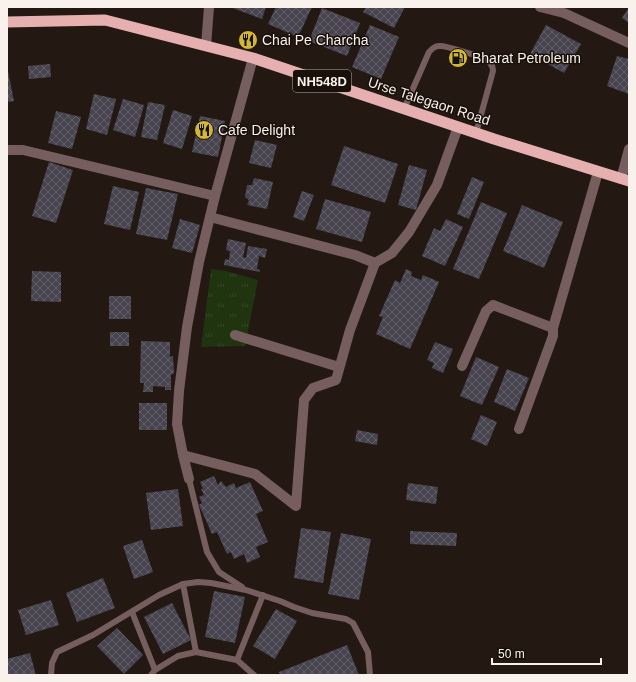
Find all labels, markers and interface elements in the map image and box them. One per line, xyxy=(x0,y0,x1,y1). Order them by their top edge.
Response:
restaurant icon: Chai Pe Charcha xyxy=(237,29,259,51)
place label: Chai Pe Charcha xyxy=(262,32,369,48)
fuel station icon: Bharat Petroleum xyxy=(447,47,469,69)
place label: Bharat Petroleum xyxy=(472,50,581,66)
road number: NH548D xyxy=(293,70,351,92)
street label: Urse Talegaon Road xyxy=(366,74,492,128)
restaurant icon: Cafe Delight xyxy=(193,119,215,141)
place label: Cafe Delight xyxy=(218,122,295,138)
scale bar xyxy=(492,640,601,666)
text: 50 m xyxy=(498,647,525,661)

